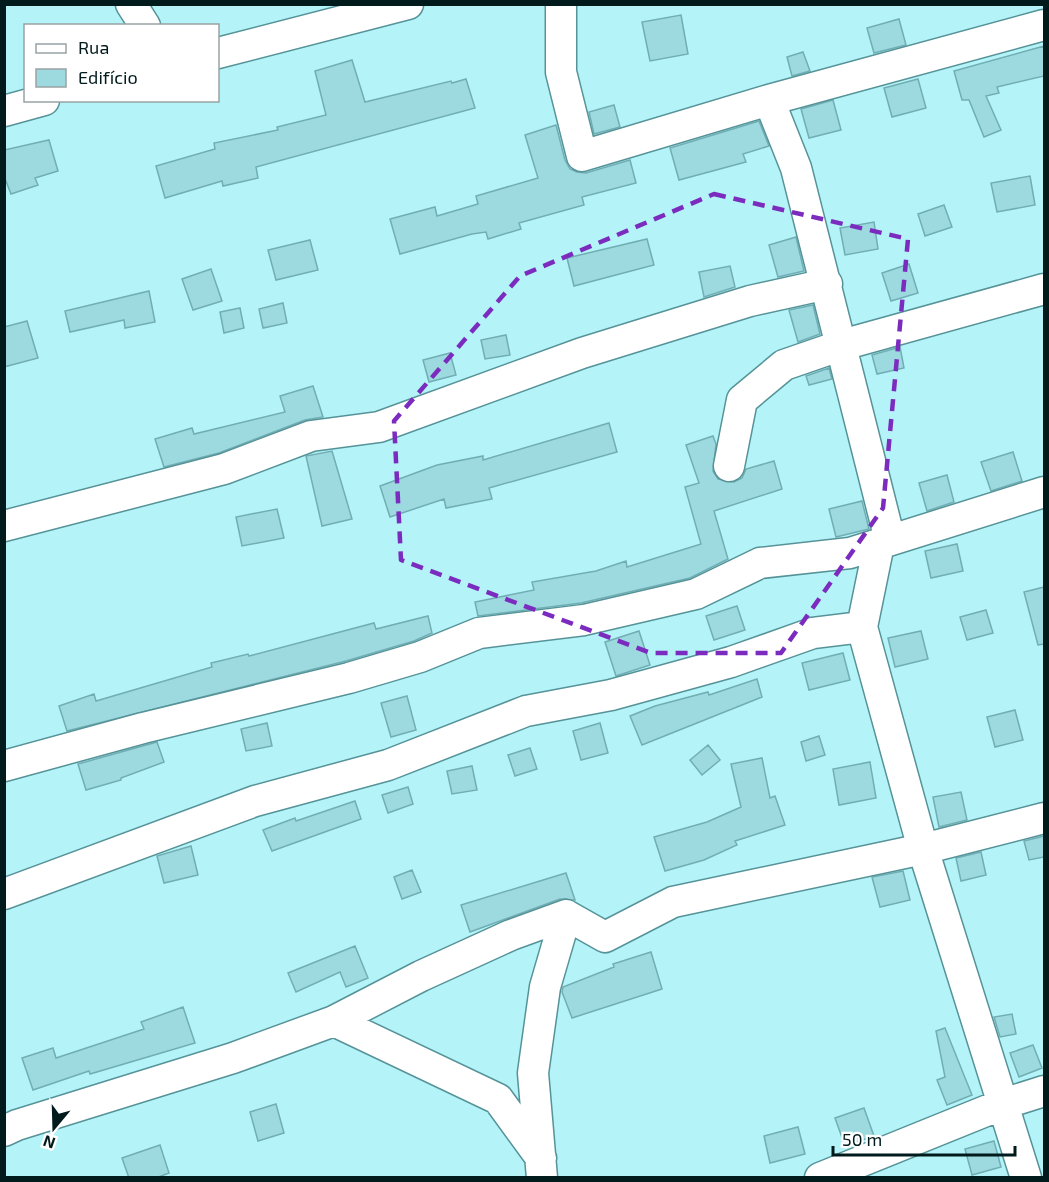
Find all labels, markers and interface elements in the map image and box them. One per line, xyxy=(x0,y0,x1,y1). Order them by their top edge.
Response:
legend xyxy=(24,24,219,102)
text: Rua xyxy=(78,36,109,58)
text: Edifício xyxy=(78,66,138,88)
north arrow xyxy=(24,1098,84,1158)
scale bar xyxy=(833,1119,1014,1157)
text: 50 m xyxy=(842,1128,882,1150)
text: N xyxy=(40,1132,58,1154)

